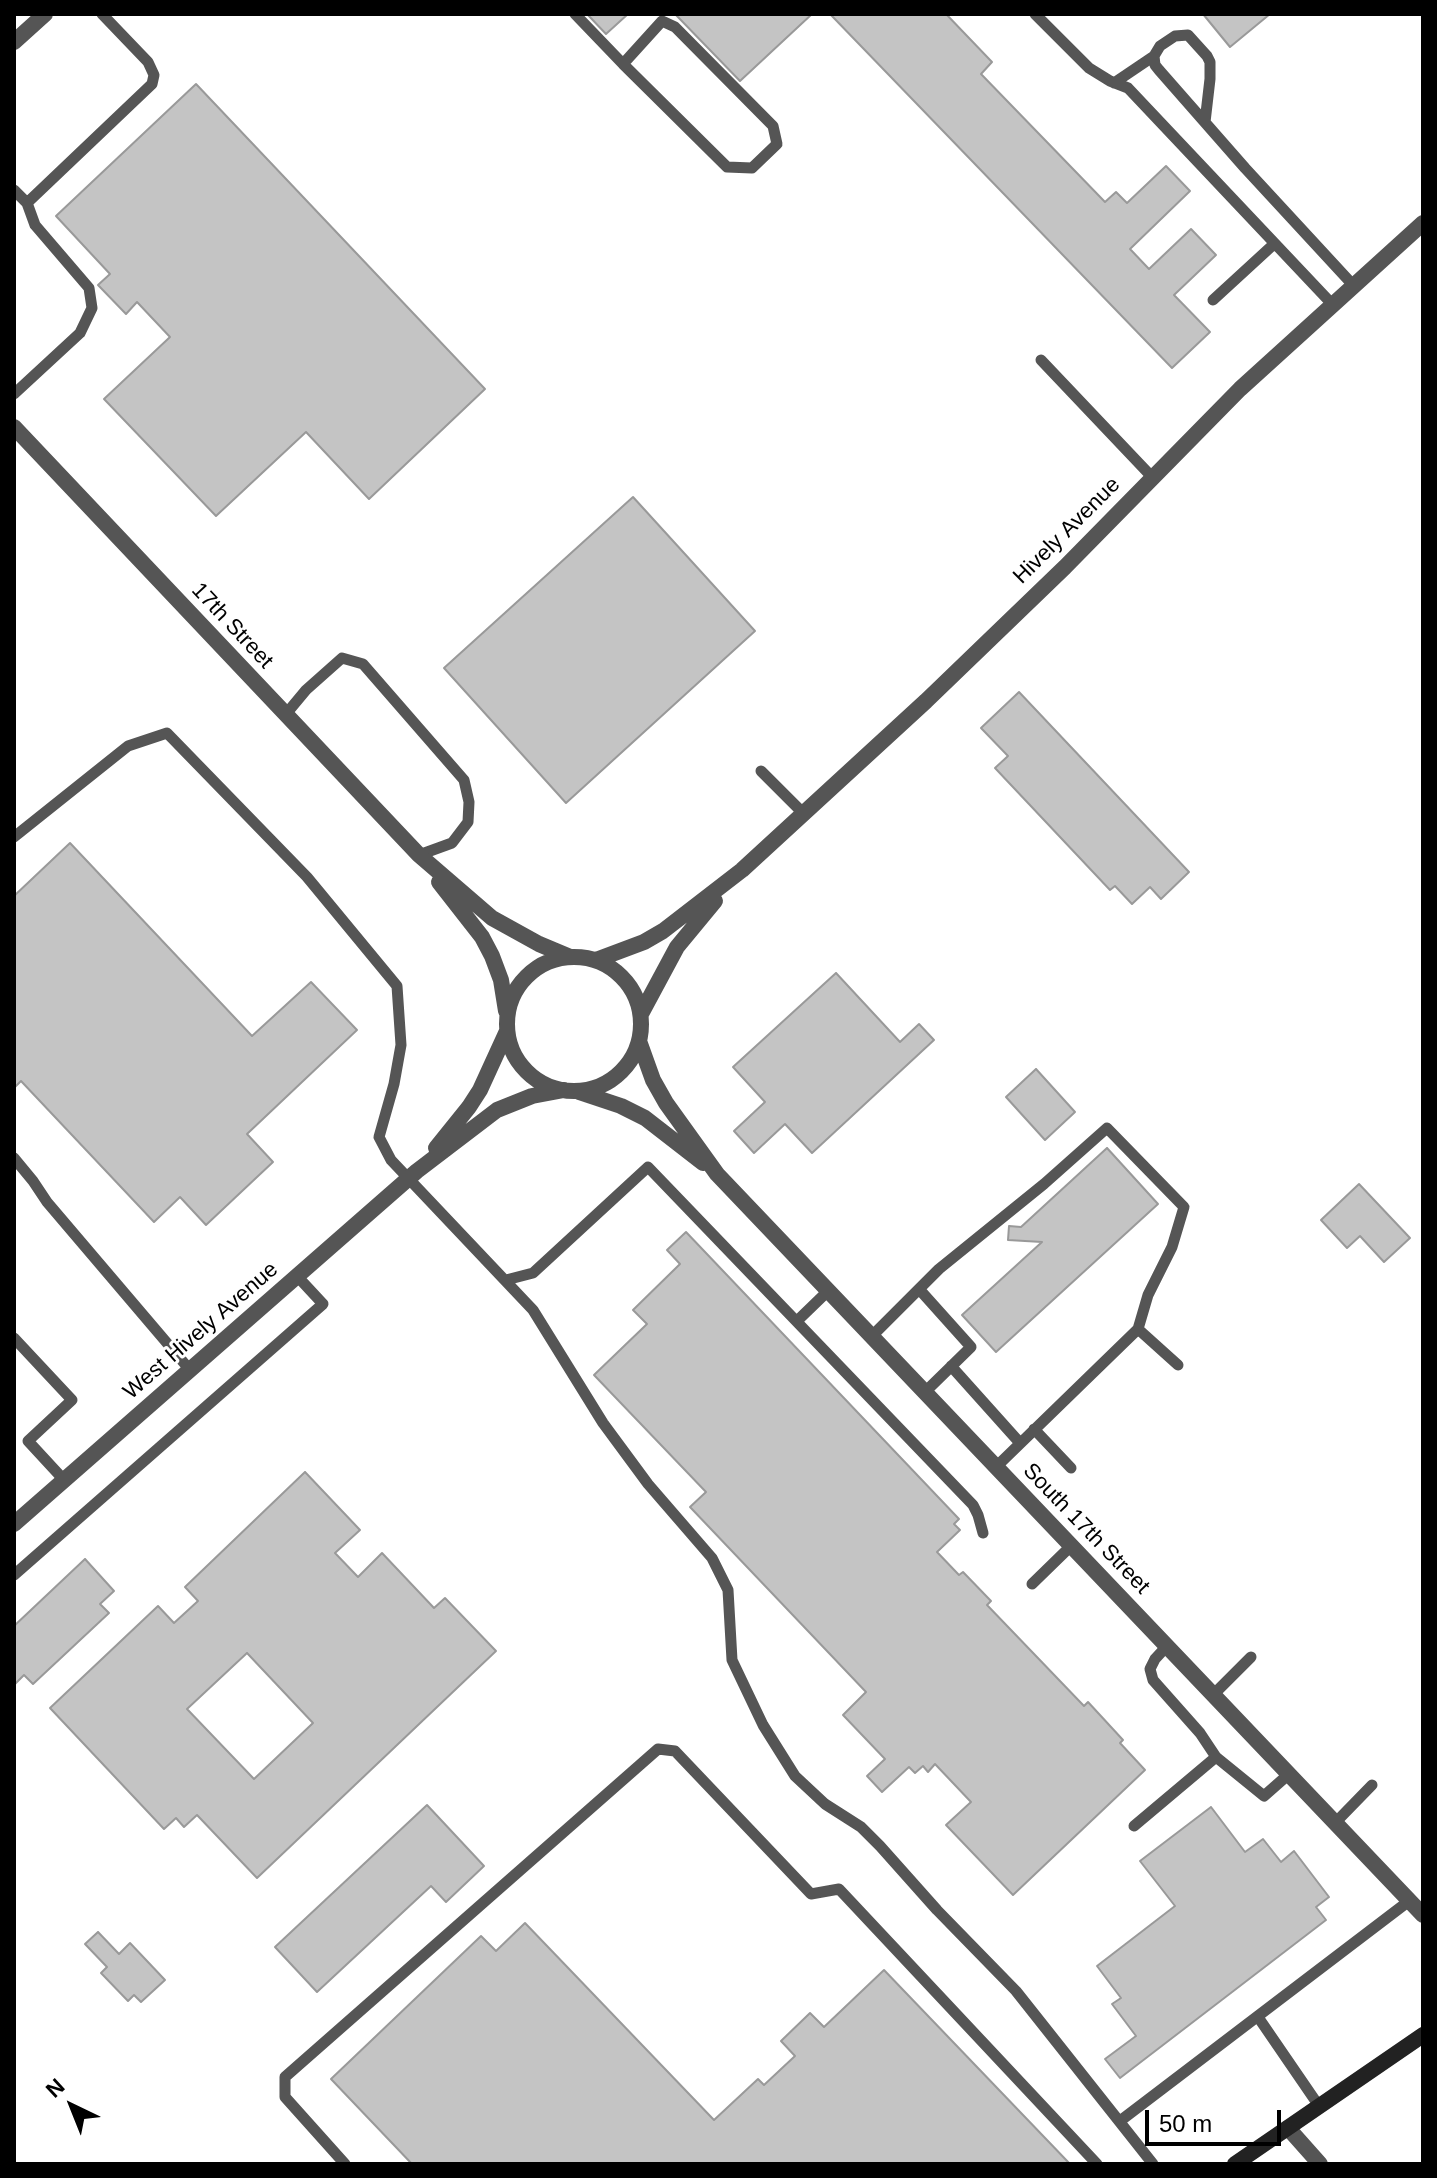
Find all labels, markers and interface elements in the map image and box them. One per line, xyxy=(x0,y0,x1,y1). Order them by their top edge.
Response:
street label: Hively Avenue xyxy=(1008,472,1126,590)
street label: 17th Street xyxy=(186,578,278,674)
street label: West Hively Avenue xyxy=(118,1257,284,1405)
street label: South 17th Street xyxy=(1017,1458,1155,1600)
north arrow xyxy=(32,2066,112,2146)
text: N xyxy=(41,2074,70,2103)
scale bar xyxy=(1149,2094,1285,2144)
text: 50 m xyxy=(1159,2110,1212,2137)

